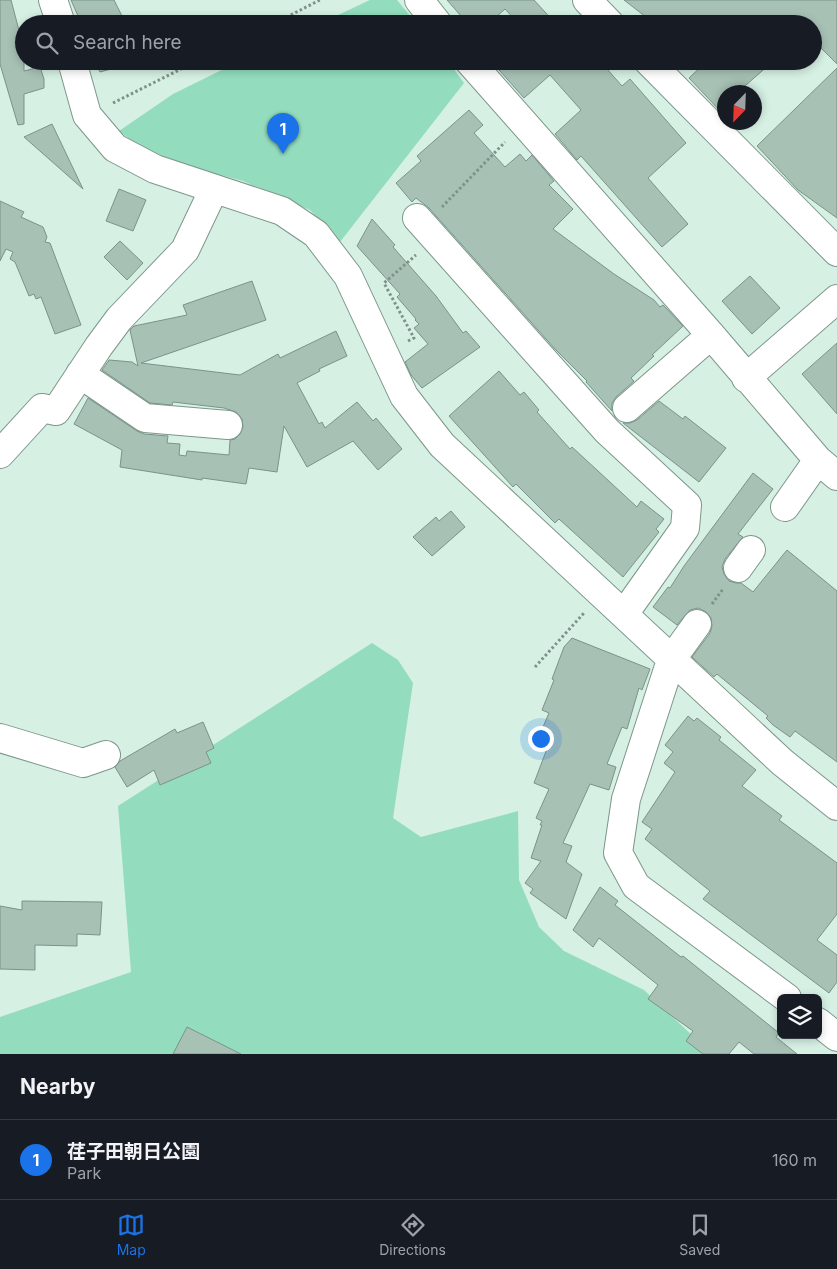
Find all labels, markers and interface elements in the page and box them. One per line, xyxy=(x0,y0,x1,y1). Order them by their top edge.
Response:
search box xyxy=(15,15,822,70)
icon: search xyxy=(33,29,61,57)
text: Search here xyxy=(73,31,182,54)
north arrow xyxy=(717,85,762,130)
pin: 1 xyxy=(267,113,299,154)
your location xyxy=(528,726,554,752)
map controls xyxy=(777,994,822,1039)
button: layers xyxy=(777,994,822,1039)
text: Nearby xyxy=(20,1074,95,1099)
text: 荏子田朝日公園 xyxy=(67,1140,200,1163)
text: 1 xyxy=(33,1150,39,1170)
text: 160 m xyxy=(772,1150,817,1170)
text: Park xyxy=(67,1163,101,1183)
tab: Map xyxy=(117,1211,146,1258)
tab: Directions xyxy=(379,1211,446,1258)
tab: Saved xyxy=(679,1211,720,1258)

